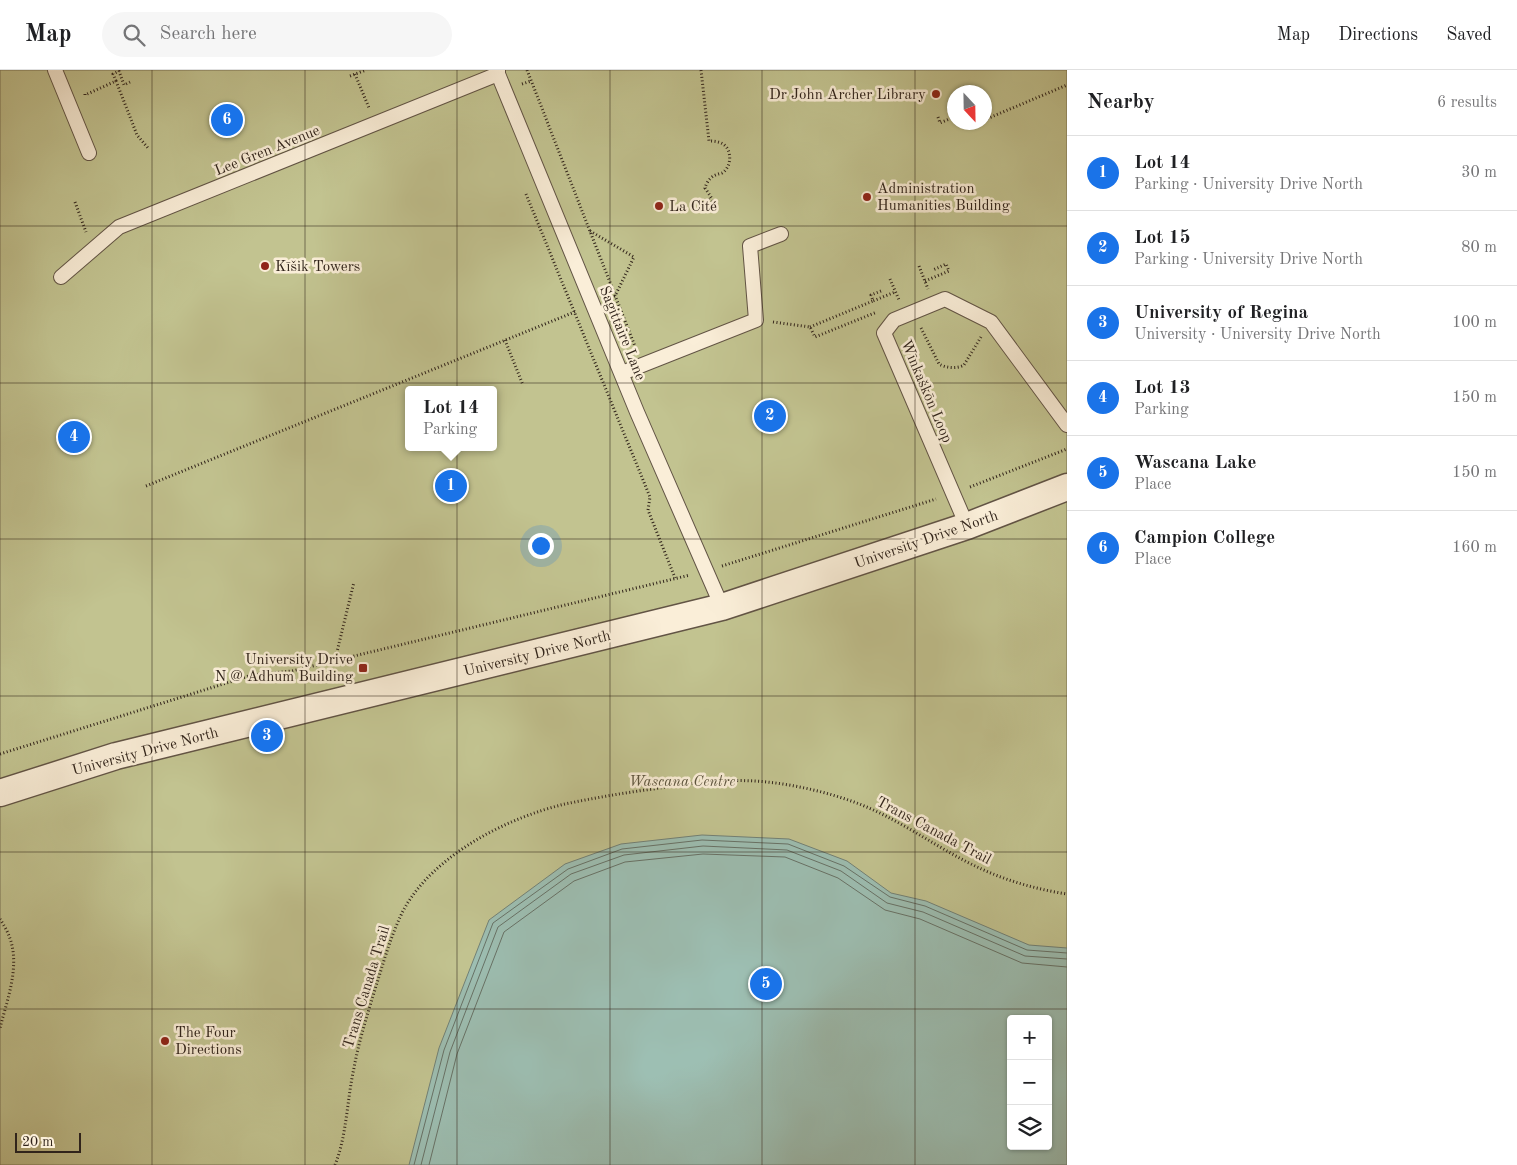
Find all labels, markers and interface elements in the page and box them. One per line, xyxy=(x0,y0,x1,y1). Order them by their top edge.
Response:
search box xyxy=(102,12,452,57)
icon: search xyxy=(120,21,148,49)
text: Map xyxy=(25,23,72,47)
text: Search here xyxy=(160,25,257,44)
text: Map xyxy=(1277,26,1310,44)
text: Directions xyxy=(1338,26,1418,44)
text: Saved xyxy=(1446,26,1492,44)
north arrow xyxy=(947,85,992,130)
place label: Dr John Archer Library xyxy=(769,88,926,103)
marker: Dr John Archer Library xyxy=(930,88,942,100)
text: Nearby xyxy=(1087,92,1155,113)
text: 6 results xyxy=(1437,95,1497,111)
pin: 6 xyxy=(211,101,243,139)
street label: Lee Gren Avenue xyxy=(213,123,322,179)
text: Lot 14 xyxy=(1134,154,1191,173)
text: 1 xyxy=(1098,165,1108,181)
text: 30 m xyxy=(1461,165,1497,181)
text: Parking · University Drive North xyxy=(1134,177,1363,193)
place label: Administration Humanities Building xyxy=(877,182,1010,214)
marker: Administration Humanities Building xyxy=(861,191,873,203)
marker: La Cité xyxy=(653,200,665,212)
place label: La Cité xyxy=(669,200,717,215)
text: Lot 15 xyxy=(1134,229,1191,248)
text: 2 xyxy=(1098,240,1108,256)
text: 80 m xyxy=(1461,240,1497,256)
text: Parking · University Drive North xyxy=(1134,252,1363,268)
marker: Kīšik Towers xyxy=(259,260,271,272)
place label: Kīšik Towers xyxy=(275,260,360,275)
street label: Sagittaire Lane xyxy=(596,284,647,383)
text: University of Regina xyxy=(1134,304,1308,323)
text: 3 xyxy=(1098,315,1108,331)
text: 100 m xyxy=(1452,315,1497,331)
text: University · University Drive North xyxy=(1134,327,1381,343)
street label: Wīnkaškōn Loop xyxy=(897,338,954,445)
text: Lot 13 xyxy=(1134,379,1191,398)
popup xyxy=(405,386,497,451)
text: 4 xyxy=(1098,390,1108,406)
text: 150 m xyxy=(1452,390,1497,406)
pin: 2 xyxy=(754,397,786,435)
text: Lot 14 xyxy=(423,399,479,418)
text: Parking xyxy=(1134,402,1189,418)
pin: 4 xyxy=(58,418,90,456)
text: Parking xyxy=(423,422,477,438)
text: Wascana Lake xyxy=(1134,454,1257,473)
text: 5 xyxy=(1098,465,1108,481)
text: 150 m xyxy=(1452,465,1497,481)
pin: 1 xyxy=(435,467,467,505)
text: Place xyxy=(1134,477,1171,493)
street label: University Drive North xyxy=(853,509,1000,572)
text: Campion College xyxy=(1134,529,1275,548)
your location xyxy=(528,533,554,559)
text: 6 xyxy=(1098,540,1108,556)
text: 160 m xyxy=(1452,540,1497,556)
text: Place xyxy=(1134,552,1171,568)
street label: University Drive North xyxy=(462,629,612,680)
place label: University Drive N @ Adhum Building xyxy=(215,653,353,685)
marker: University Drive N @ Adhum Building xyxy=(357,662,369,674)
pin: 3 xyxy=(251,717,283,755)
street label: University Drive North xyxy=(71,726,220,779)
park label: Wascana Centre xyxy=(629,775,735,790)
street label: Trans Canada Trail xyxy=(873,795,993,868)
street label: Trans Canada Trail xyxy=(342,924,393,1051)
pin: 5 xyxy=(750,965,782,1003)
map controls xyxy=(1007,1015,1052,1150)
button: + xyxy=(1007,1015,1052,1060)
place label: The Four Directions xyxy=(175,1026,242,1058)
marker: The Four Directions xyxy=(159,1035,171,1047)
button: − xyxy=(1007,1060,1052,1105)
button: layers xyxy=(1007,1105,1052,1150)
scale bar xyxy=(15,1130,81,1153)
text: 20 m xyxy=(22,1135,53,1149)

